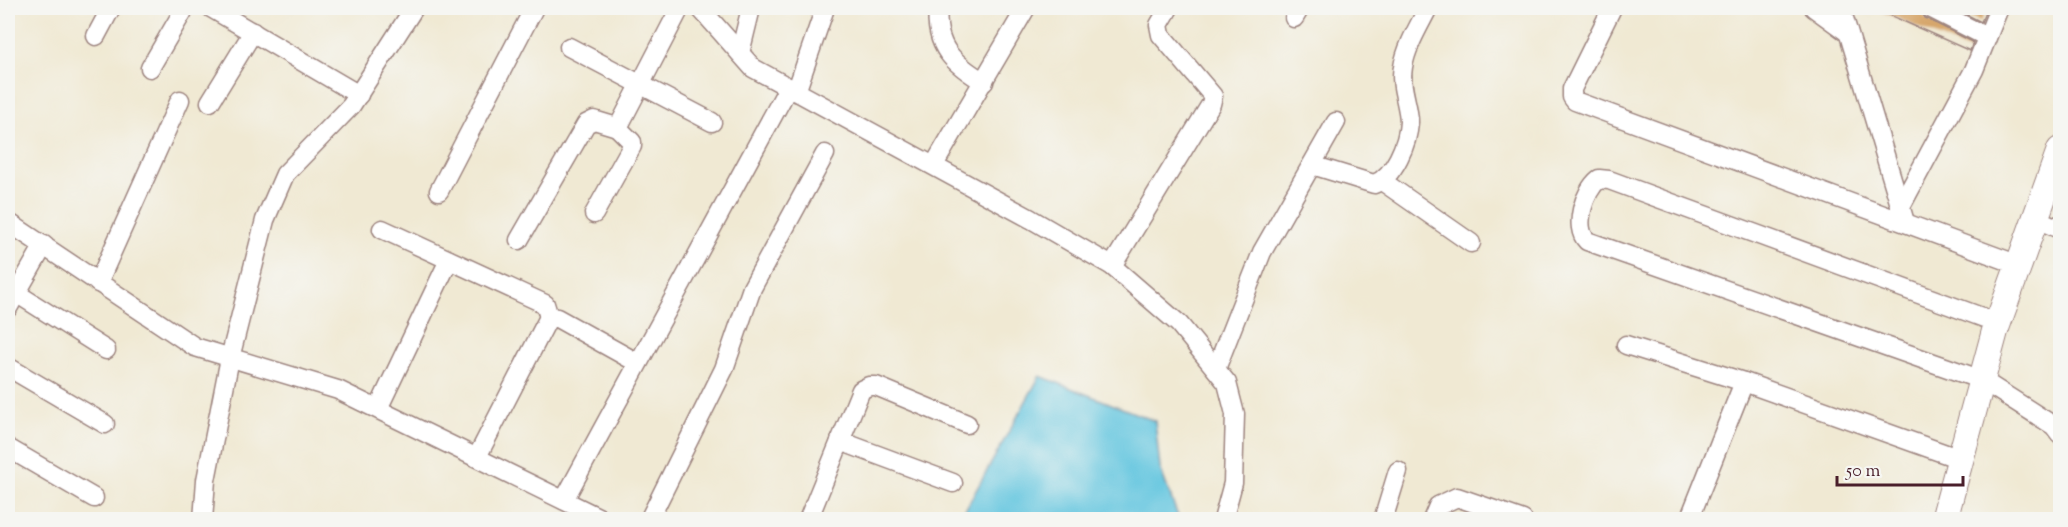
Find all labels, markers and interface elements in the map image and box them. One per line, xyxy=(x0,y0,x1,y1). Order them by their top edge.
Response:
scale bar xyxy=(1837,449,1963,487)
text: 50 m xyxy=(1845,459,1881,485)

